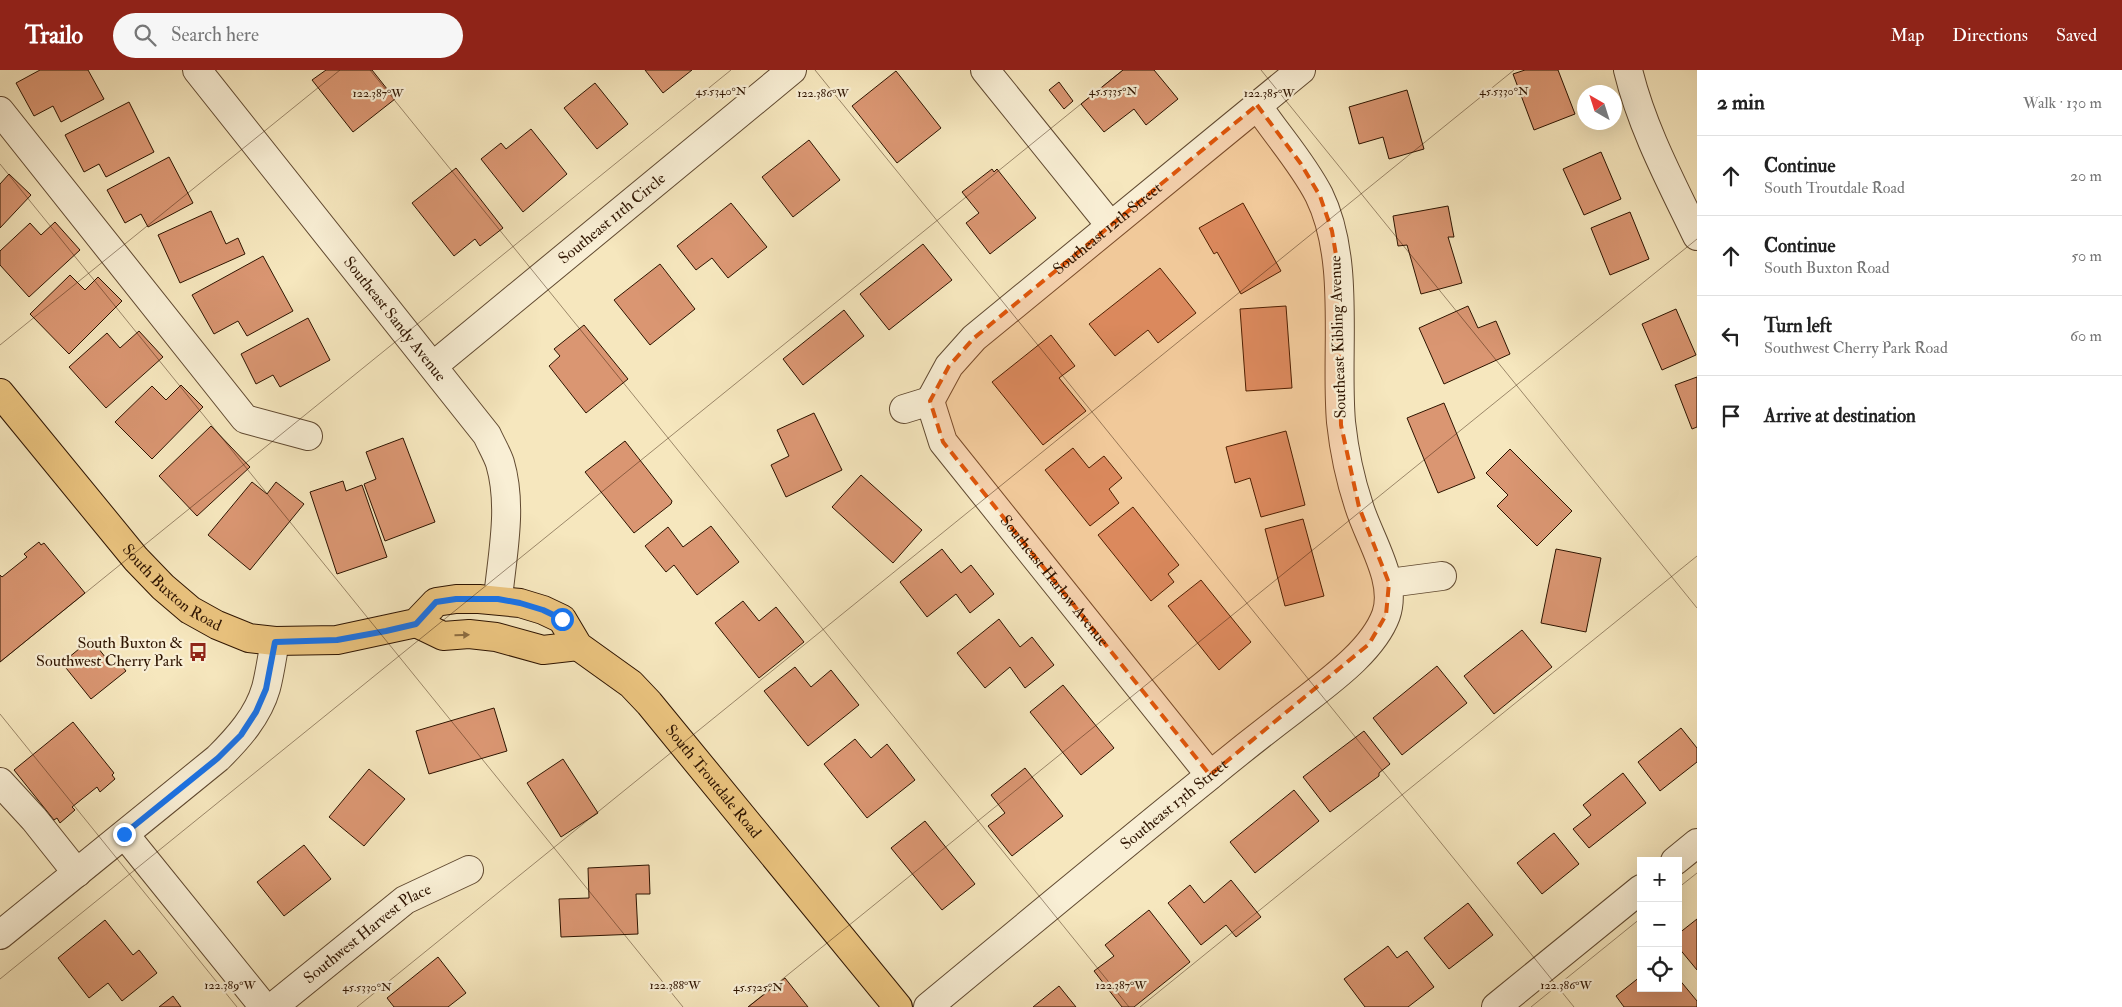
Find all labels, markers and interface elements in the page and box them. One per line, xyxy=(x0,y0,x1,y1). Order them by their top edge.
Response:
search box xyxy=(113,13,463,58)
text: Trailo xyxy=(25,20,83,51)
icon: search xyxy=(131,21,159,49)
text: Search here xyxy=(171,23,259,47)
text: Map xyxy=(1891,24,1924,47)
text: Directions xyxy=(1952,24,2028,47)
text: Saved xyxy=(2056,24,2097,47)
text: 45.5340°N xyxy=(695,84,747,99)
text: 45.5335°N xyxy=(1089,84,1137,99)
text: 45.5330°N xyxy=(1479,84,1529,99)
north arrow xyxy=(1577,85,1622,130)
text: 122.387°W xyxy=(353,86,404,101)
text: 122.386°W xyxy=(797,86,850,101)
text: 122.385°W xyxy=(1244,86,1295,101)
text: 2 min xyxy=(1717,89,1765,116)
text: Walk · 130 m xyxy=(2023,93,2102,113)
text: Continue xyxy=(1764,154,1835,178)
icon: ahead xyxy=(1717,162,1745,190)
text: 20 m xyxy=(2070,166,2102,186)
street label: Southeast 11th Circle xyxy=(554,168,670,268)
street label: Southeast 12th Street xyxy=(1049,178,1166,279)
text: South Troutdale Road xyxy=(1764,178,1905,198)
text: Continue xyxy=(1764,234,1835,258)
icon: ahead xyxy=(1717,242,1745,270)
text: 50 m xyxy=(2071,246,2102,266)
street label: Southeast Sandy Avenue xyxy=(339,252,451,386)
street label: Southeast Kibling Avenue xyxy=(1325,255,1351,419)
text: South Buxton Road xyxy=(1764,258,1890,278)
text: Turn left xyxy=(1764,314,1832,338)
icon: left xyxy=(1717,322,1745,350)
text: 60 m xyxy=(2070,326,2102,346)
text: Southwest Cherry Park Road xyxy=(1764,338,1948,358)
icon: arrive xyxy=(1717,402,1745,430)
text: Arrive at destination xyxy=(1764,404,1916,428)
street label: Southeast Harlow Avenue xyxy=(996,511,1113,651)
street label: South Buxton Road xyxy=(118,540,225,636)
route start xyxy=(551,608,574,631)
one-way arrow xyxy=(454,630,470,638)
place label: South Buxton & Southwest Cherry Park xyxy=(36,633,183,671)
bus stop icon: South Buxton & Southwest Cherry Park xyxy=(187,641,209,663)
street label: South Troutdale Road xyxy=(661,721,766,842)
street label: Southeast 13th Street xyxy=(1116,755,1232,854)
route end xyxy=(113,823,136,846)
map controls xyxy=(1637,857,1682,992)
button: + xyxy=(1637,857,1682,902)
street label: Southwest Harvest Place xyxy=(300,879,435,988)
button: − xyxy=(1637,902,1682,947)
button: locate xyxy=(1637,947,1682,992)
text: 122.389°W xyxy=(204,978,257,993)
text: 122.388°W xyxy=(649,978,701,993)
text: 122.387°W xyxy=(1096,978,1147,993)
text: 122.386°W xyxy=(1540,978,1593,993)
text: 45.5330°N xyxy=(342,980,392,995)
text: 45.5325°N xyxy=(733,980,783,995)

